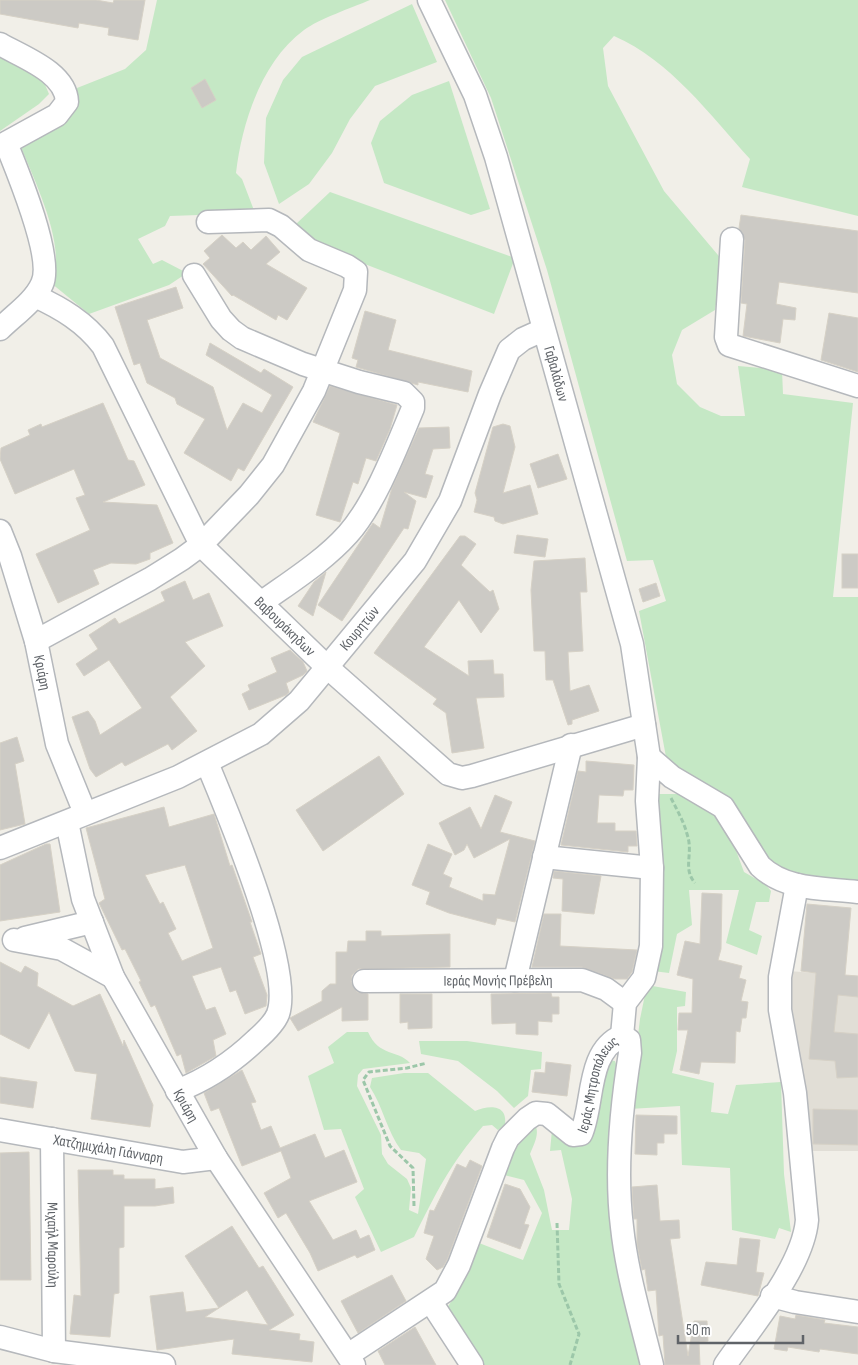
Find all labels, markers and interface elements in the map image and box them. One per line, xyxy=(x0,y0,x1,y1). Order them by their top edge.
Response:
street label: Γαβαλάδων xyxy=(539,344,573,404)
street label: Βαβουράκηδων xyxy=(250,593,319,661)
street label: Κουρητών xyxy=(336,602,384,655)
street label: Κριάρη xyxy=(29,653,55,692)
street label: Ιεράς Μονής Πρέβελη xyxy=(443,971,553,991)
street label: Ιεράς Μητροπόλεως xyxy=(573,1032,622,1136)
street label: Κριάρη xyxy=(169,1086,203,1126)
street label: Χατζημιχάλη Γιάνναρη xyxy=(51,1130,165,1168)
street label: Μιχαήλ Μαρούλη xyxy=(43,1202,62,1288)
scale bar xyxy=(678,1312,803,1344)
text: 50 m xyxy=(686,1321,711,1340)

